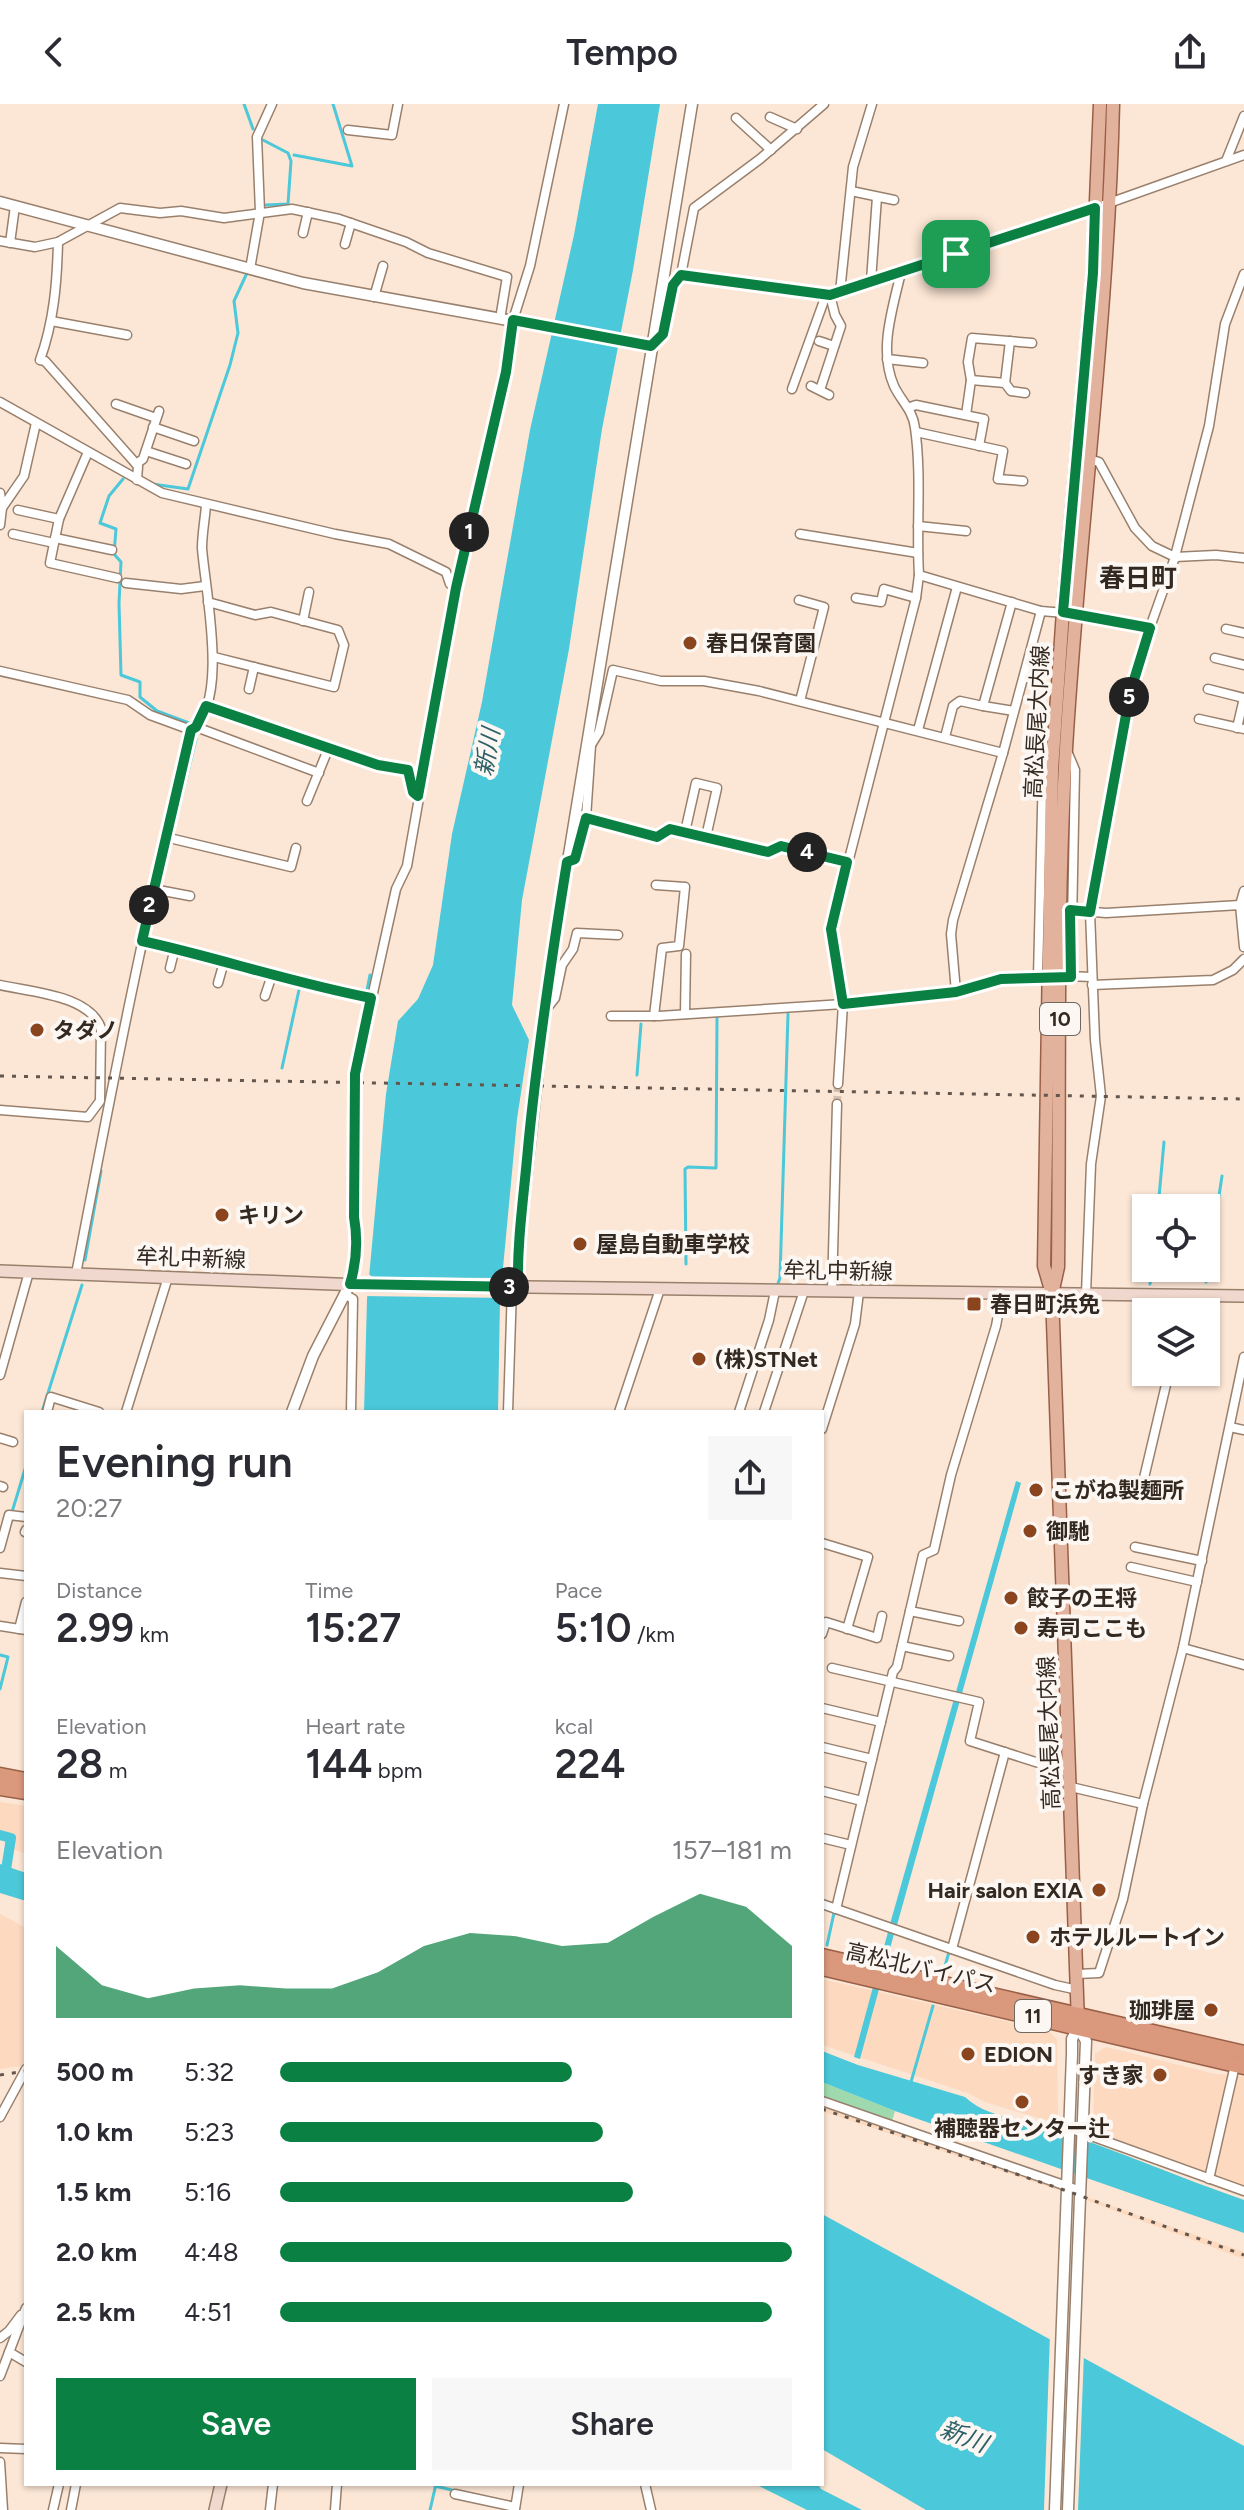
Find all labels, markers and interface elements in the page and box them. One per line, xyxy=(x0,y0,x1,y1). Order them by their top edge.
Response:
icon: back xyxy=(32,30,76,74)
icon: share xyxy=(1168,30,1212,74)
text: Tempo xyxy=(566,31,678,74)
pin xyxy=(922,220,990,288)
icon: arrive xyxy=(934,232,978,276)
pin: 1 xyxy=(449,512,489,552)
text: 1 xyxy=(464,518,474,545)
district label: 春日町 xyxy=(1099,562,1177,594)
place label: 春日保育園 xyxy=(706,630,816,657)
marker: 春日保育園 xyxy=(681,634,699,652)
street label: 高松長尾大内線 xyxy=(1019,644,1055,800)
pin: 5 xyxy=(1109,677,1149,717)
text: 5 xyxy=(1123,683,1135,710)
water label: 新川 xyxy=(469,723,506,778)
pin: 4 xyxy=(787,832,827,872)
text: 4 xyxy=(800,838,814,865)
pin: 2 xyxy=(129,885,169,925)
text: 2 xyxy=(143,891,155,918)
road number: 10 xyxy=(1040,1003,1080,1035)
place label: タダノ xyxy=(53,1017,118,1044)
marker: タダノ xyxy=(28,1021,46,1039)
map controls xyxy=(1132,1194,1220,1386)
button: locate xyxy=(1132,1194,1220,1282)
place label: キリン xyxy=(238,1202,304,1229)
marker: キリン xyxy=(213,1206,231,1224)
place label: 屋島自動車学校 xyxy=(596,1231,750,1258)
marker: 屋島自動車学校 xyxy=(571,1235,589,1253)
street label: 牟礼中新線 xyxy=(136,1243,246,1273)
street label: 牟礼中新線 xyxy=(783,1257,893,1285)
pin: 3 xyxy=(489,1267,529,1307)
text: 3 xyxy=(503,1273,515,1300)
place label: 春日町浜免 xyxy=(990,1291,1100,1318)
marker: 春日町浜免 xyxy=(965,1295,983,1313)
button: layers xyxy=(1132,1298,1220,1386)
place label: (株)STNet xyxy=(715,1346,818,1373)
marker: (株)STNet xyxy=(690,1350,708,1368)
text: Evening run xyxy=(56,1435,293,1488)
button: share xyxy=(708,1436,792,1520)
place label: こがね製麺所 xyxy=(1052,1477,1184,1504)
marker: こがね製麺所 xyxy=(1027,1481,1045,1499)
text: 20:27 xyxy=(56,1492,122,1524)
place label: 御馳 xyxy=(1046,1518,1090,1545)
marker: 御馳 xyxy=(1021,1522,1039,1540)
text: Distance xyxy=(56,1577,142,1604)
text: Time xyxy=(305,1577,353,1604)
text: Pace xyxy=(555,1577,602,1604)
place label: 餃子の王将 xyxy=(1027,1585,1137,1612)
marker: 餃子の王将 xyxy=(1002,1589,1020,1607)
text: 2.99 xyxy=(56,1604,134,1652)
text: 15:27 xyxy=(305,1604,401,1652)
text: 5:10 xyxy=(555,1604,632,1652)
place label: 寿司ここも xyxy=(1037,1615,1147,1642)
marker: 寿司ここも xyxy=(1012,1619,1030,1637)
text: km xyxy=(134,1621,169,1648)
text: /km xyxy=(632,1621,675,1648)
street label: 高松長尾大内線 xyxy=(1033,1656,1065,1810)
text: Elevation xyxy=(56,1713,146,1740)
text: Heart rate xyxy=(305,1713,405,1740)
text: kcal xyxy=(555,1713,593,1740)
text: 28 xyxy=(56,1740,103,1788)
text: 144 xyxy=(305,1740,372,1788)
text: 224 xyxy=(555,1740,625,1788)
text: m xyxy=(103,1757,128,1784)
text: bpm xyxy=(372,1757,422,1784)
text: Elevation xyxy=(56,1834,163,1866)
text: 157–181 m xyxy=(672,1834,792,1866)
place label: Hair salon EXIA xyxy=(928,1877,1083,1904)
marker: Hair salon EXIA xyxy=(1090,1881,1108,1899)
place label: ホテルルートイン xyxy=(1049,1924,1225,1951)
marker: ホテルルートイン xyxy=(1024,1928,1042,1946)
street label: 高松北バイパス xyxy=(843,1938,999,1998)
place label: 珈琲屋 xyxy=(1129,1997,1195,2024)
road number: 11 xyxy=(1015,2000,1051,2032)
marker: 珈琲屋 xyxy=(1202,2001,1220,2019)
place label: EDION xyxy=(984,2041,1053,2068)
marker: EDION xyxy=(959,2045,977,2063)
text: 500 m xyxy=(56,2056,134,2088)
text: 5:32 xyxy=(184,2056,234,2088)
place label: すき家 xyxy=(1078,2062,1144,2089)
marker: すき家 xyxy=(1151,2066,1169,2084)
marker: 補聴器センター辻 xyxy=(1013,2093,1031,2111)
place label: 補聴器センター辻 xyxy=(934,2115,1110,2142)
text: 1.0 km xyxy=(56,2116,133,2148)
text: 5:23 xyxy=(184,2116,234,2148)
text: 1.5 km xyxy=(56,2176,131,2208)
text: 5:16 xyxy=(184,2176,231,2208)
text: 2.0 km xyxy=(56,2236,137,2268)
text: 4:48 xyxy=(184,2236,239,2268)
text: 2.5 km xyxy=(56,2296,135,2328)
text: 4:51 xyxy=(184,2296,232,2328)
button: Save xyxy=(56,2378,416,2470)
button: Share xyxy=(432,2378,792,2470)
water label: 新川 xyxy=(936,2414,994,2459)

